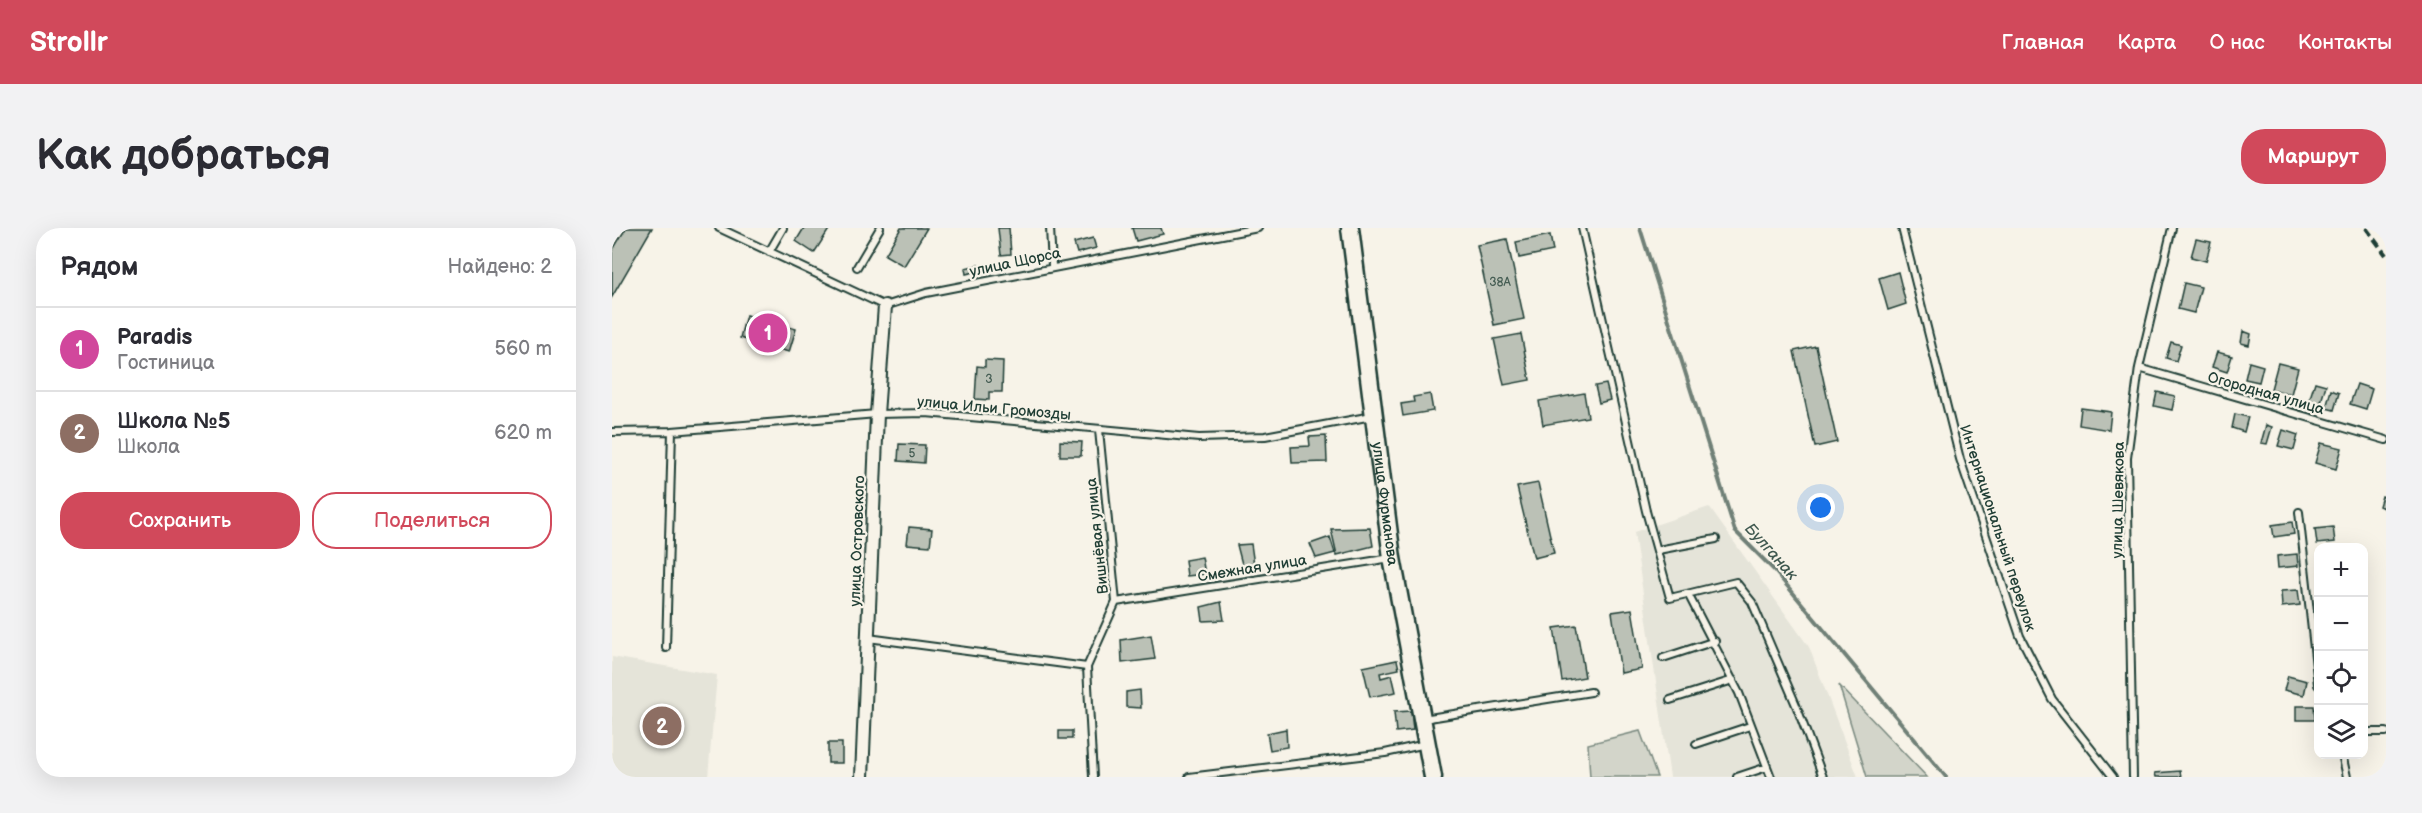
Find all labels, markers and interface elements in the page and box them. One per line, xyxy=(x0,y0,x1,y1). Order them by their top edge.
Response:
text: Strollr xyxy=(30,26,108,59)
text: Главная xyxy=(2001,30,2084,55)
text: Карта xyxy=(2117,30,2176,55)
text: О нас xyxy=(2209,30,2265,55)
text: Контакты xyxy=(2298,30,2392,55)
button: Маршрут xyxy=(2241,129,2386,184)
text: Как добраться xyxy=(36,131,331,182)
street label: улица Щорса xyxy=(968,244,1063,281)
text: Рядом xyxy=(60,252,138,283)
text: Найдено: 2 xyxy=(448,255,552,279)
house number: 38А xyxy=(1489,275,1512,290)
pin: 1 xyxy=(748,310,788,356)
text: Paradis xyxy=(117,324,192,351)
text: 1 xyxy=(75,337,84,361)
text: 560 m xyxy=(495,337,552,361)
text: Гостиница xyxy=(117,351,215,375)
street label: Огородная улица xyxy=(2205,368,2326,419)
house number: 3 xyxy=(985,372,993,387)
street label: улица Ильи Громозды xyxy=(916,392,1072,425)
text: Школа №5 xyxy=(117,408,230,435)
text: 2 xyxy=(74,421,85,445)
text: 620 m xyxy=(494,421,552,445)
street label: Интернациональный переулок xyxy=(1955,422,2040,634)
text: Школа xyxy=(117,435,180,459)
street label: улица Фурманова xyxy=(1367,441,1402,567)
street label: улица Шевякова xyxy=(2108,441,2129,559)
house number: 5 xyxy=(909,446,916,461)
street label: улица Островского xyxy=(846,475,869,607)
street label: Вишнёвая улица xyxy=(1082,477,1113,595)
button: Сохранить xyxy=(60,492,300,549)
button: Поделиться xyxy=(312,492,552,549)
your location xyxy=(1806,493,1835,522)
water label: Булганак xyxy=(1740,520,1802,585)
map controls xyxy=(2314,543,2368,759)
button: + xyxy=(2314,543,2368,597)
street label: Смежная улица xyxy=(1196,550,1308,586)
button: − xyxy=(2314,597,2368,651)
button: locate xyxy=(2314,651,2368,705)
pin: 2 xyxy=(643,704,682,748)
button: layers xyxy=(2314,705,2368,759)

